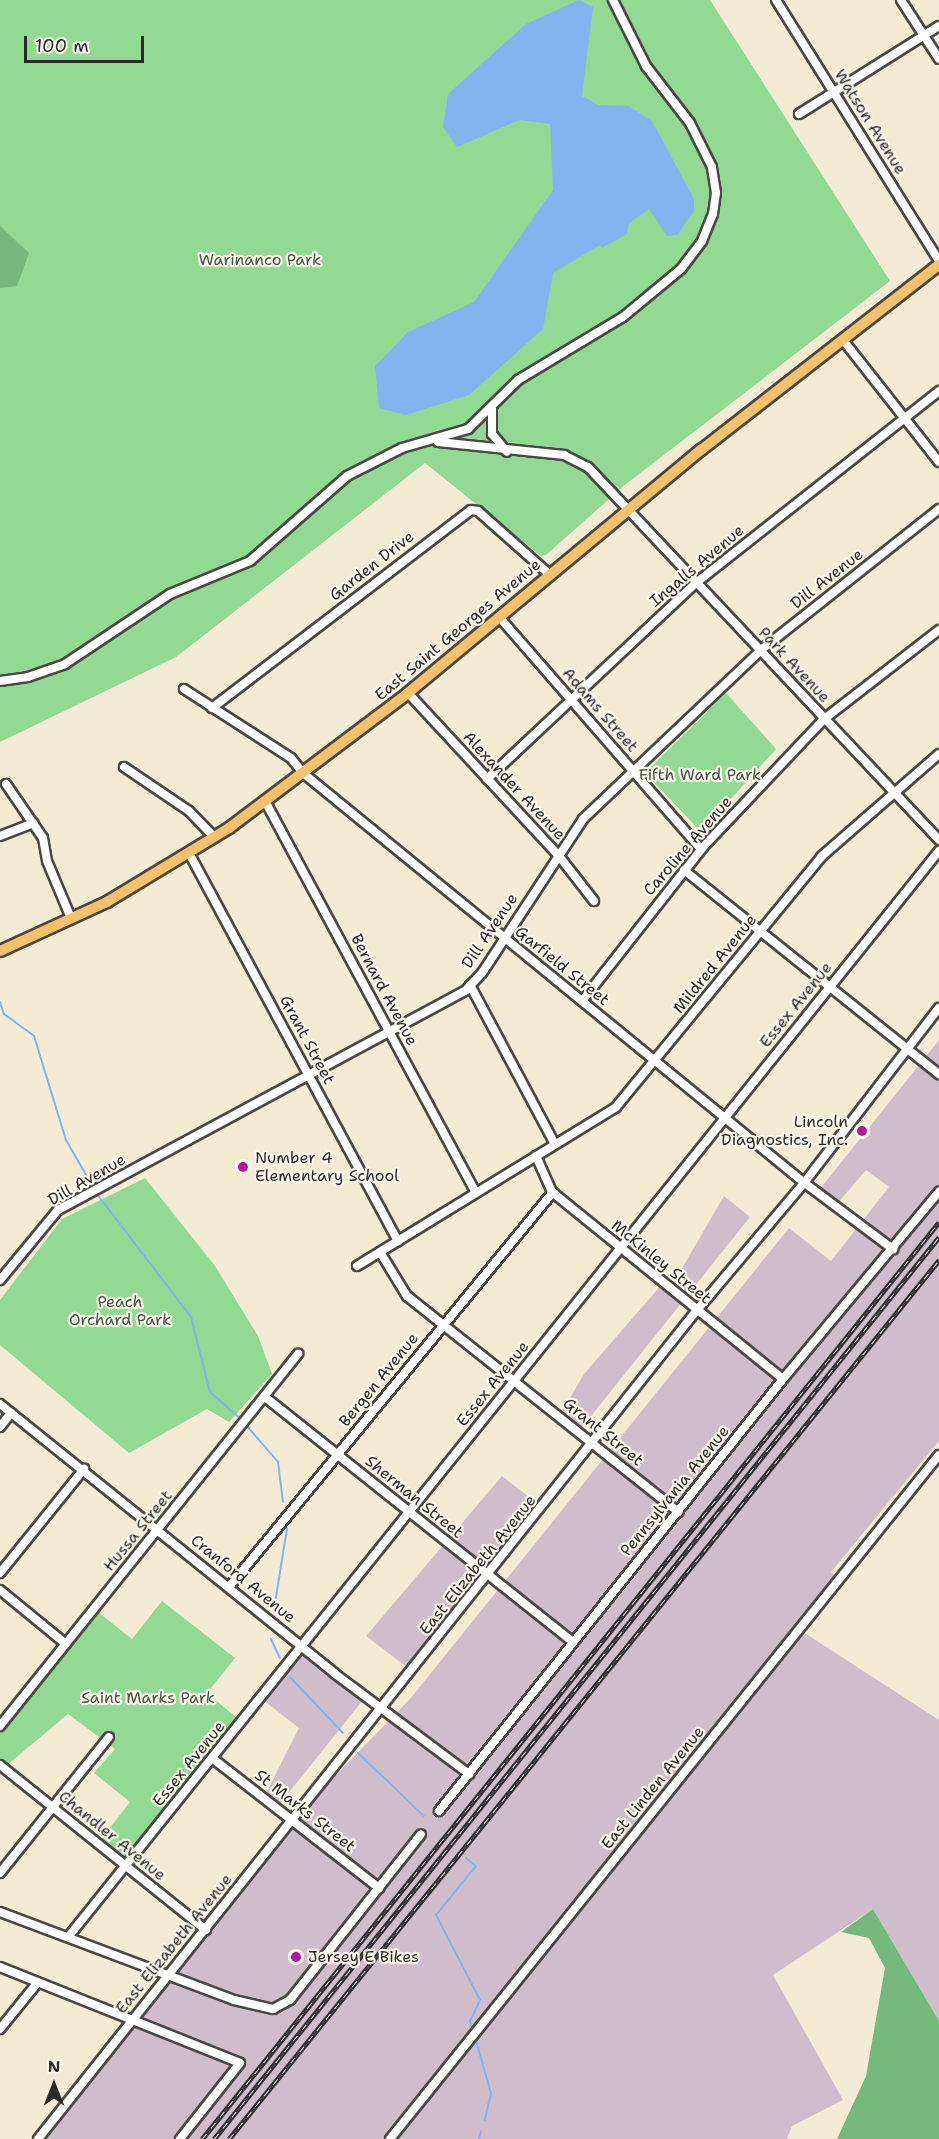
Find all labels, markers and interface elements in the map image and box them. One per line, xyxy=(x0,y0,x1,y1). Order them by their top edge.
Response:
scale bar xyxy=(27,24,147,62)
text: 100 m xyxy=(35,34,89,58)
street label: Watson Avenue xyxy=(830,66,910,178)
park label: Warinanco Park xyxy=(199,250,321,270)
street label: Ingalls Avenue xyxy=(646,521,748,611)
street label: Garden Drive xyxy=(326,527,418,605)
street label: Dill Avenue xyxy=(787,545,867,613)
street label: East Saint Georges Avenue xyxy=(371,555,545,705)
street label: Park Avenue xyxy=(754,623,834,707)
street label: Adams Street xyxy=(558,664,642,756)
street label: Alexander Avenue xyxy=(459,728,569,844)
park label: Fifth Ward Park xyxy=(639,765,761,785)
street label: Caroline Avenue xyxy=(640,792,736,900)
street label: Dill Avenue xyxy=(458,890,522,972)
street label: Mildred Avenue xyxy=(669,911,761,1017)
street label: Garfield Street xyxy=(511,922,613,1010)
street label: Bernard Avenue xyxy=(347,931,421,1049)
street label: Essex Avenue xyxy=(756,958,836,1052)
street label: Grant Street xyxy=(276,992,338,1088)
place label: Lincoln Diagnostics, Inc. xyxy=(721,1112,848,1150)
marker: Lincoln Diagnostics, Inc. xyxy=(853,1122,871,1140)
place label: Number 4 Elementary School xyxy=(255,1148,399,1186)
street label: Dill Avenue xyxy=(45,1150,129,1210)
marker: Number 4 Elementary School xyxy=(236,1160,250,1174)
street label: McKinley Street xyxy=(607,1216,715,1308)
park label: Peach Orchard Park xyxy=(69,1292,171,1330)
street label: Bergen Avenue xyxy=(335,1329,423,1431)
street label: Essex Avenue xyxy=(453,1337,533,1431)
street label: Grant Street xyxy=(559,1394,647,1470)
street label: Pennsylvania Avenue xyxy=(617,1422,733,1560)
street label: Sherman Street xyxy=(361,1452,467,1542)
street label: Hussa Street xyxy=(100,1487,176,1575)
street label: East Elizabeth Avenue xyxy=(416,1491,540,1639)
street label: Cranford Avenue xyxy=(187,1531,299,1627)
park label: Saint Marks Park xyxy=(81,1688,215,1708)
street label: Essex Avenue xyxy=(149,1717,229,1811)
street label: East Linden Avenue xyxy=(598,1723,708,1853)
street label: St Marks Street xyxy=(251,1766,359,1856)
street label: Chandler Avenue xyxy=(55,1787,169,1885)
street label: East Elizabeth Avenue xyxy=(112,1870,236,2018)
place label: Jersey E Bikes xyxy=(308,1947,419,1967)
marker: Jersey E Bikes xyxy=(289,1950,303,1964)
north arrow xyxy=(24,2055,84,2115)
text: N xyxy=(48,2056,60,2077)

